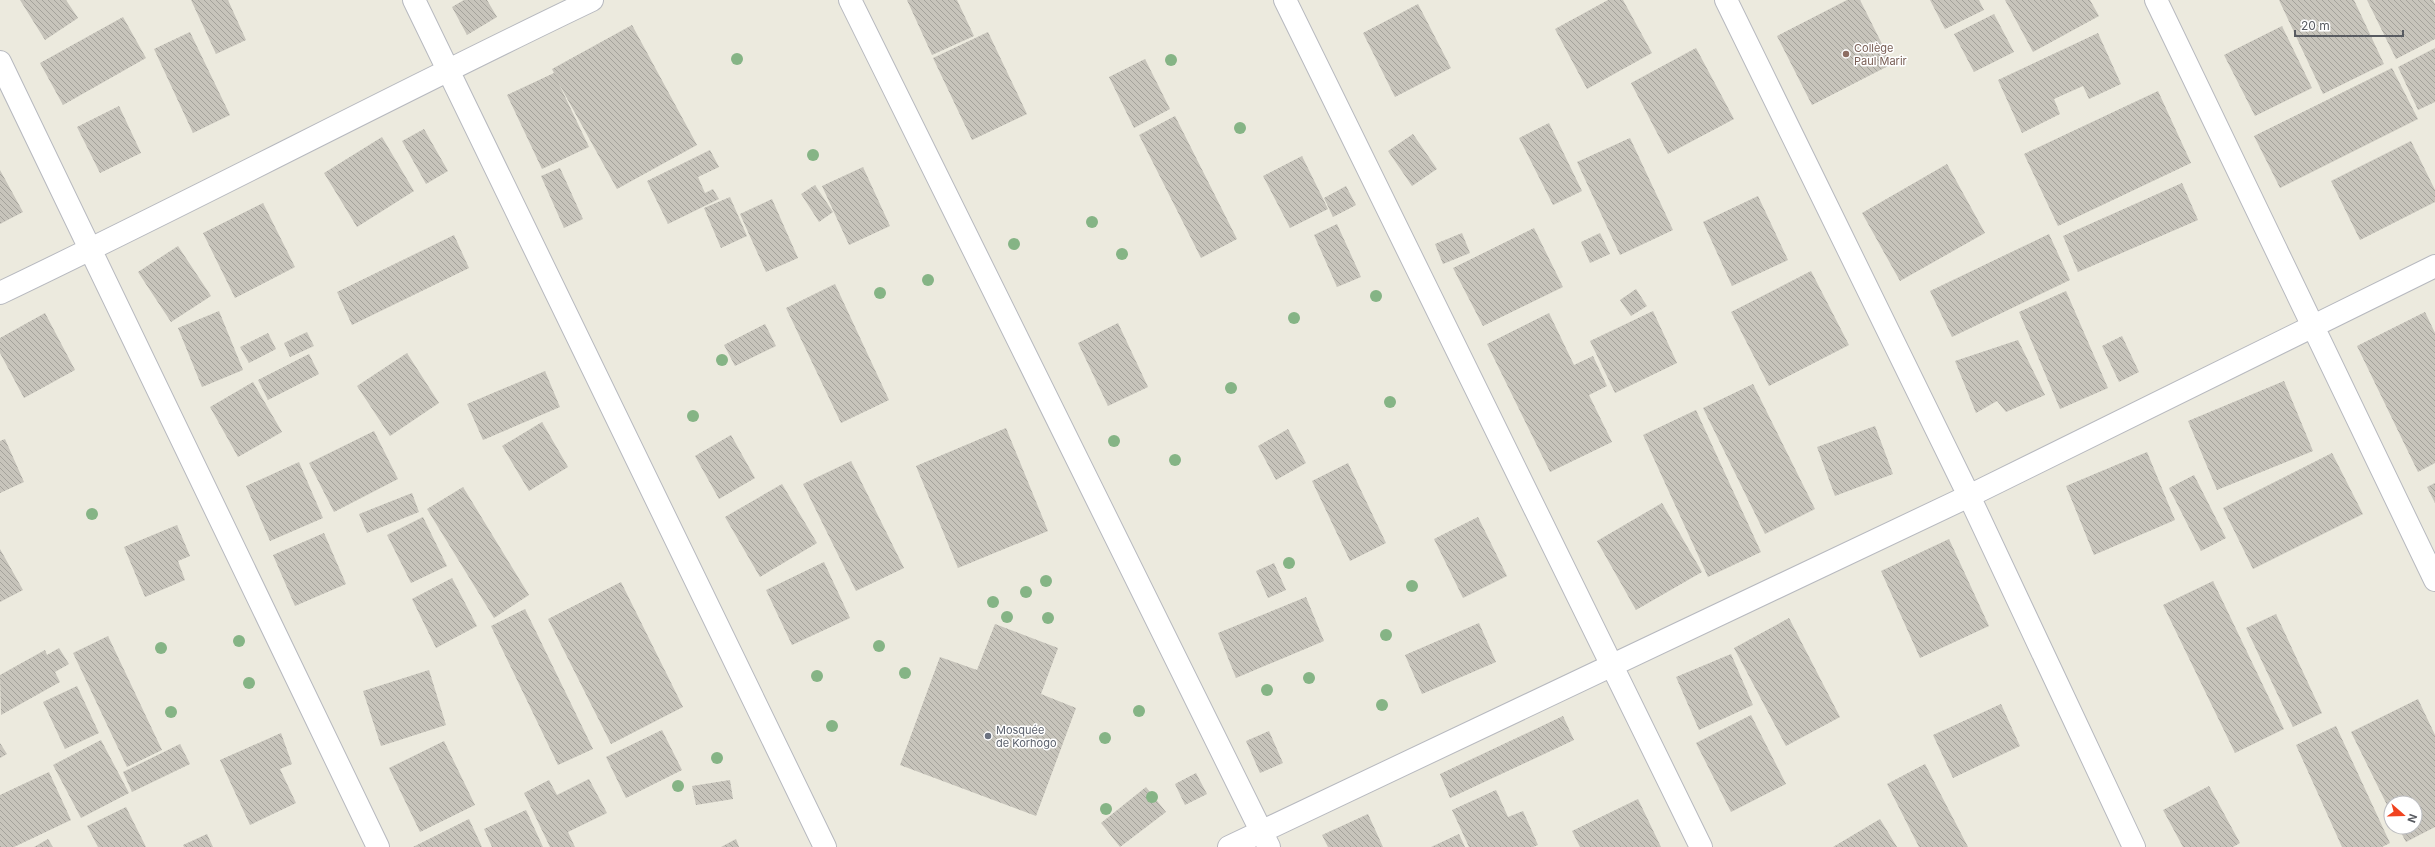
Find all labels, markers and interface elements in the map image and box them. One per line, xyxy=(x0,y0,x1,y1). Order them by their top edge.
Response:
scale bar xyxy=(2295,12,2403,38)
text: 20 m xyxy=(2301,18,2330,33)
place label: Collège Paul Marir xyxy=(1854,41,1907,68)
marker: Collège Paul Marir xyxy=(1841,49,1851,59)
place label: Mosquée de Korhogo xyxy=(996,723,1057,750)
marker: Mosquée de Korhogo xyxy=(983,731,993,741)
north arrow xyxy=(2383,795,2423,835)
text: N xyxy=(2404,812,2420,825)

